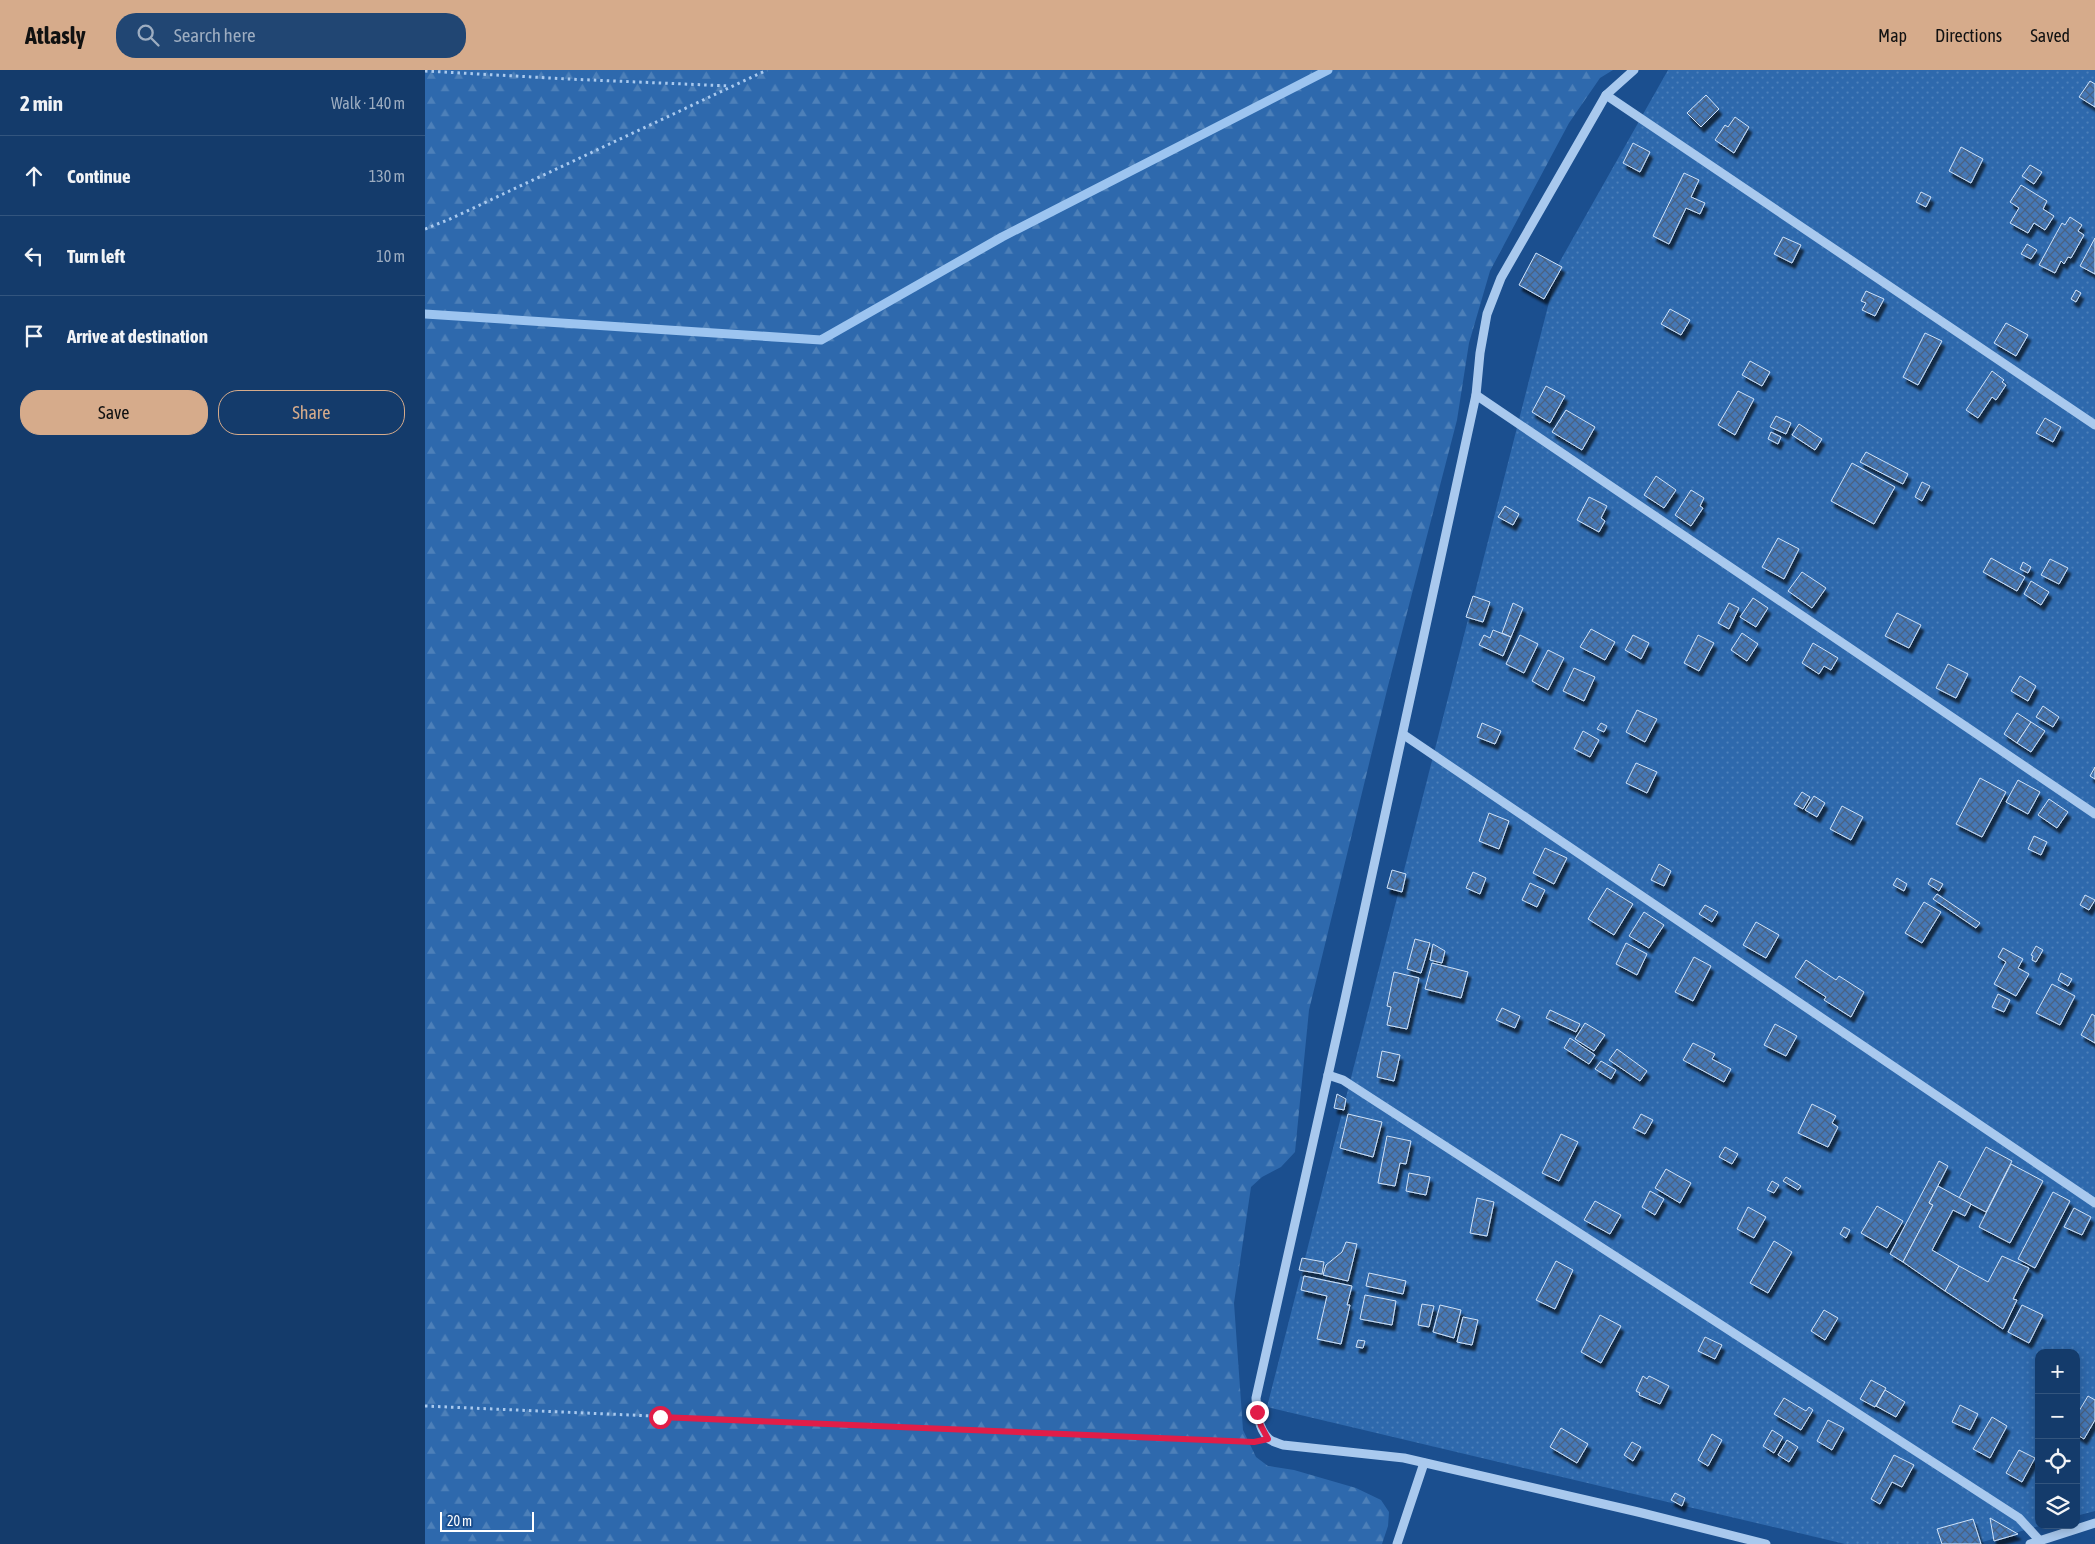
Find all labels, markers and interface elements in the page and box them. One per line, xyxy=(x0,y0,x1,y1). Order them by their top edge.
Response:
search box xyxy=(116,13,466,58)
icon: search xyxy=(134,21,162,49)
text: Atlasly xyxy=(25,22,86,49)
text: Search here xyxy=(174,24,256,46)
text: Map xyxy=(1878,25,1907,46)
text: Directions xyxy=(1935,25,2002,46)
text: Saved xyxy=(2030,25,2070,46)
text: 2 min xyxy=(20,91,63,115)
text: Walk · 140 m xyxy=(331,94,405,112)
icon: ahead xyxy=(20,162,48,190)
text: Continue xyxy=(67,165,131,187)
text: 130 m xyxy=(369,167,405,185)
icon: left xyxy=(20,242,48,270)
text: Turn left xyxy=(67,245,125,267)
text: 10 m xyxy=(376,247,405,265)
icon: arrive xyxy=(20,322,48,350)
text: Arrive at destination xyxy=(67,325,208,347)
button: Save xyxy=(20,390,208,435)
button: Share xyxy=(218,390,405,435)
map controls xyxy=(2035,1349,2080,1529)
button: + xyxy=(2035,1349,2080,1394)
button: − xyxy=(2035,1394,2080,1439)
route end xyxy=(1246,1401,1269,1424)
route start xyxy=(649,1406,672,1429)
button: locate xyxy=(2035,1439,2080,1484)
button: layers xyxy=(2035,1484,2080,1529)
scale bar xyxy=(440,1509,534,1532)
text: 20 m xyxy=(447,1513,472,1529)

